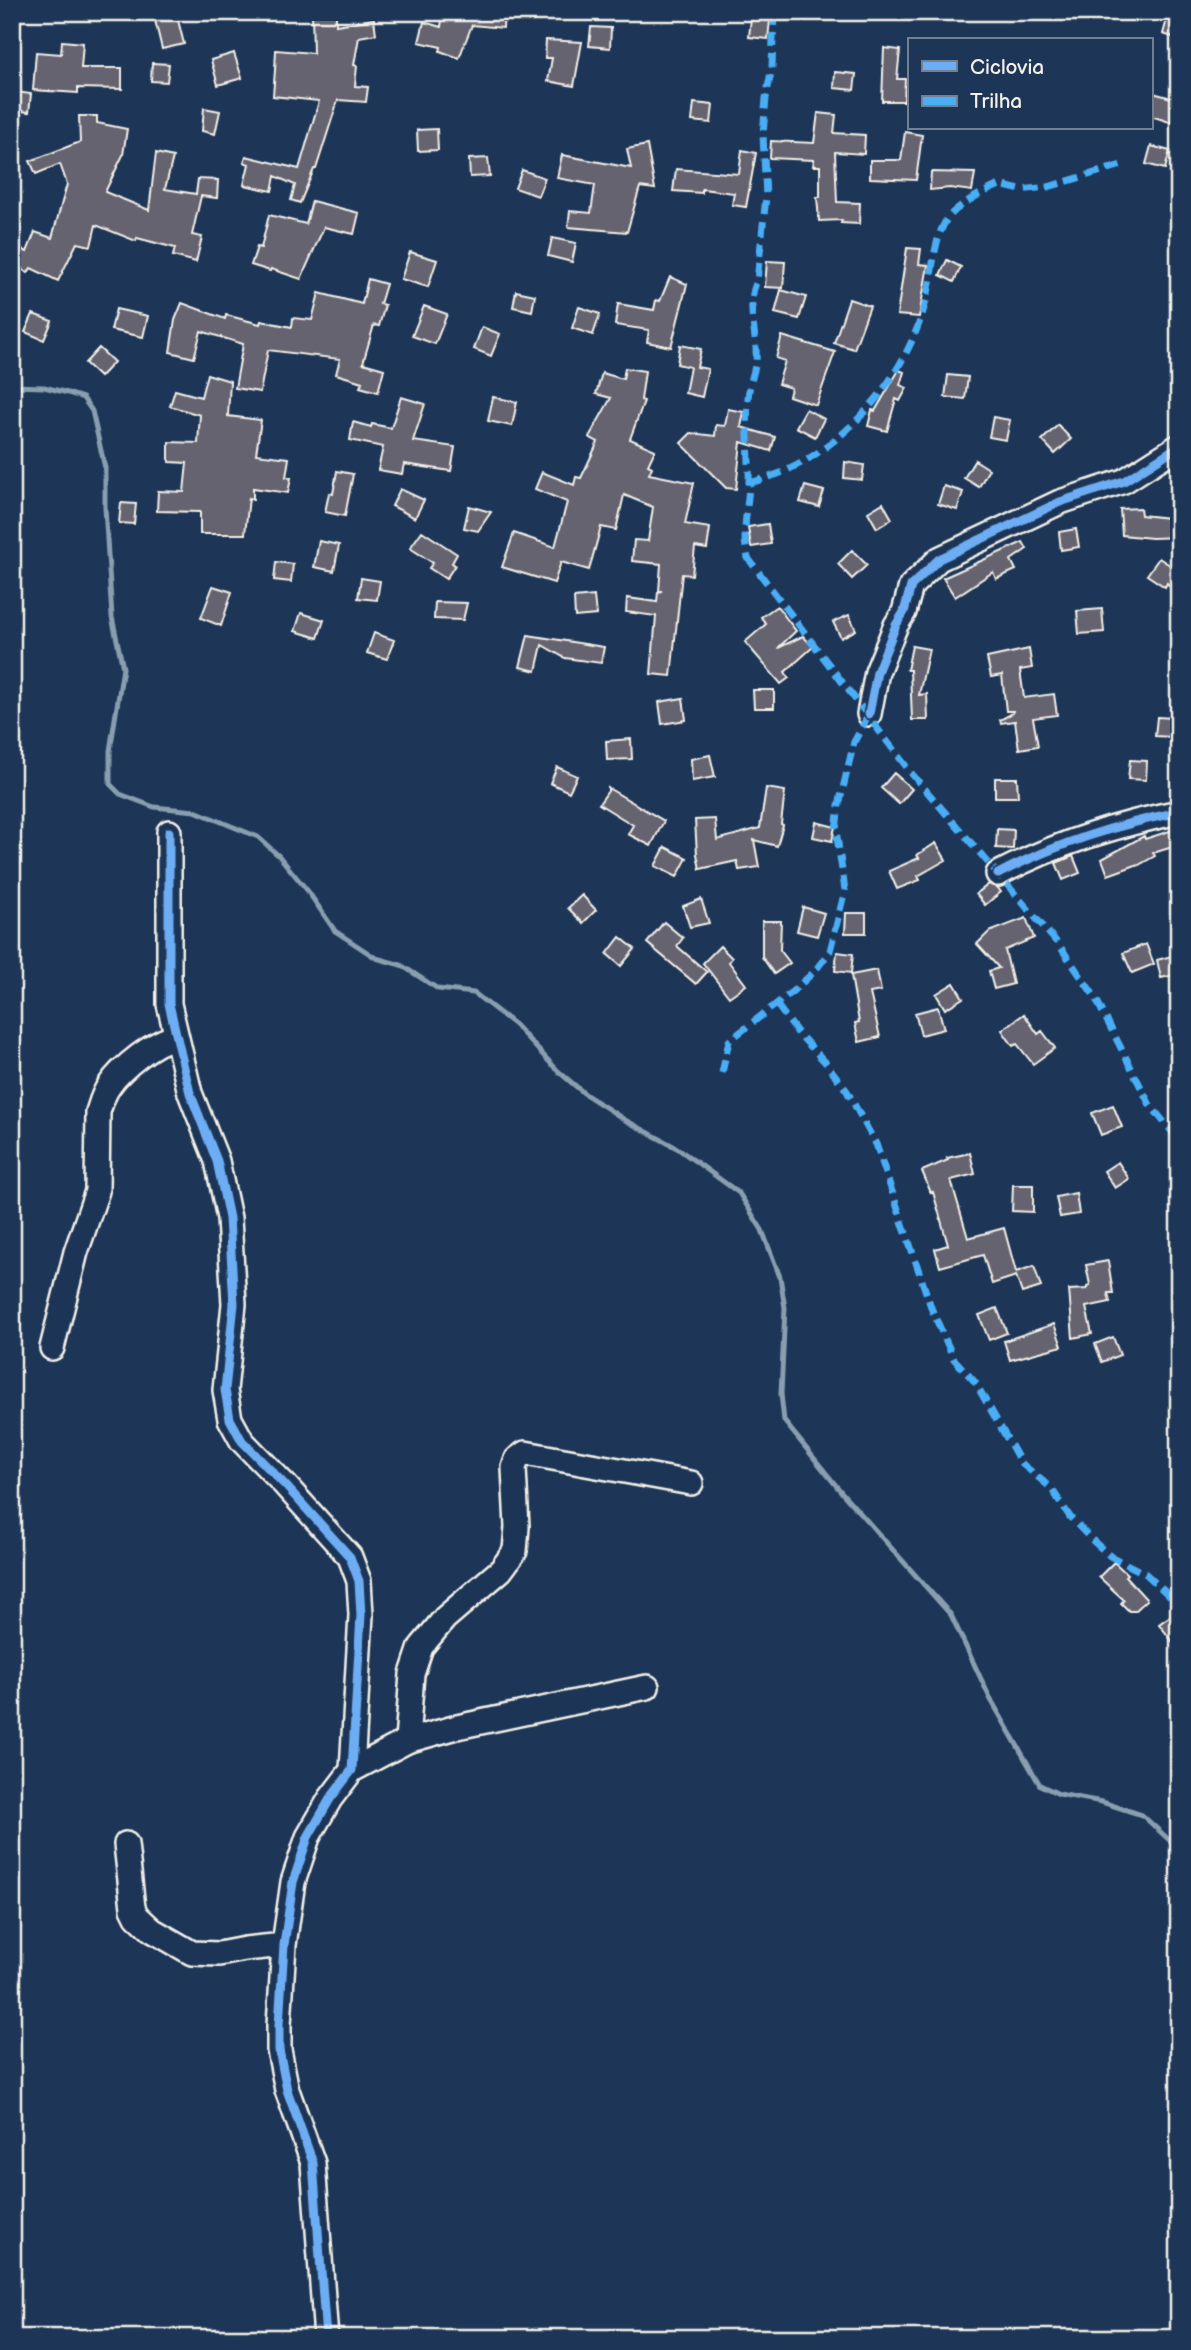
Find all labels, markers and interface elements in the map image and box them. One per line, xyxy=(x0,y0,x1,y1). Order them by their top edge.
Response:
legend xyxy=(908,38,1152,130)
text: Ciclovia xyxy=(970,55,1044,80)
text: Trilha xyxy=(970,89,1022,114)

